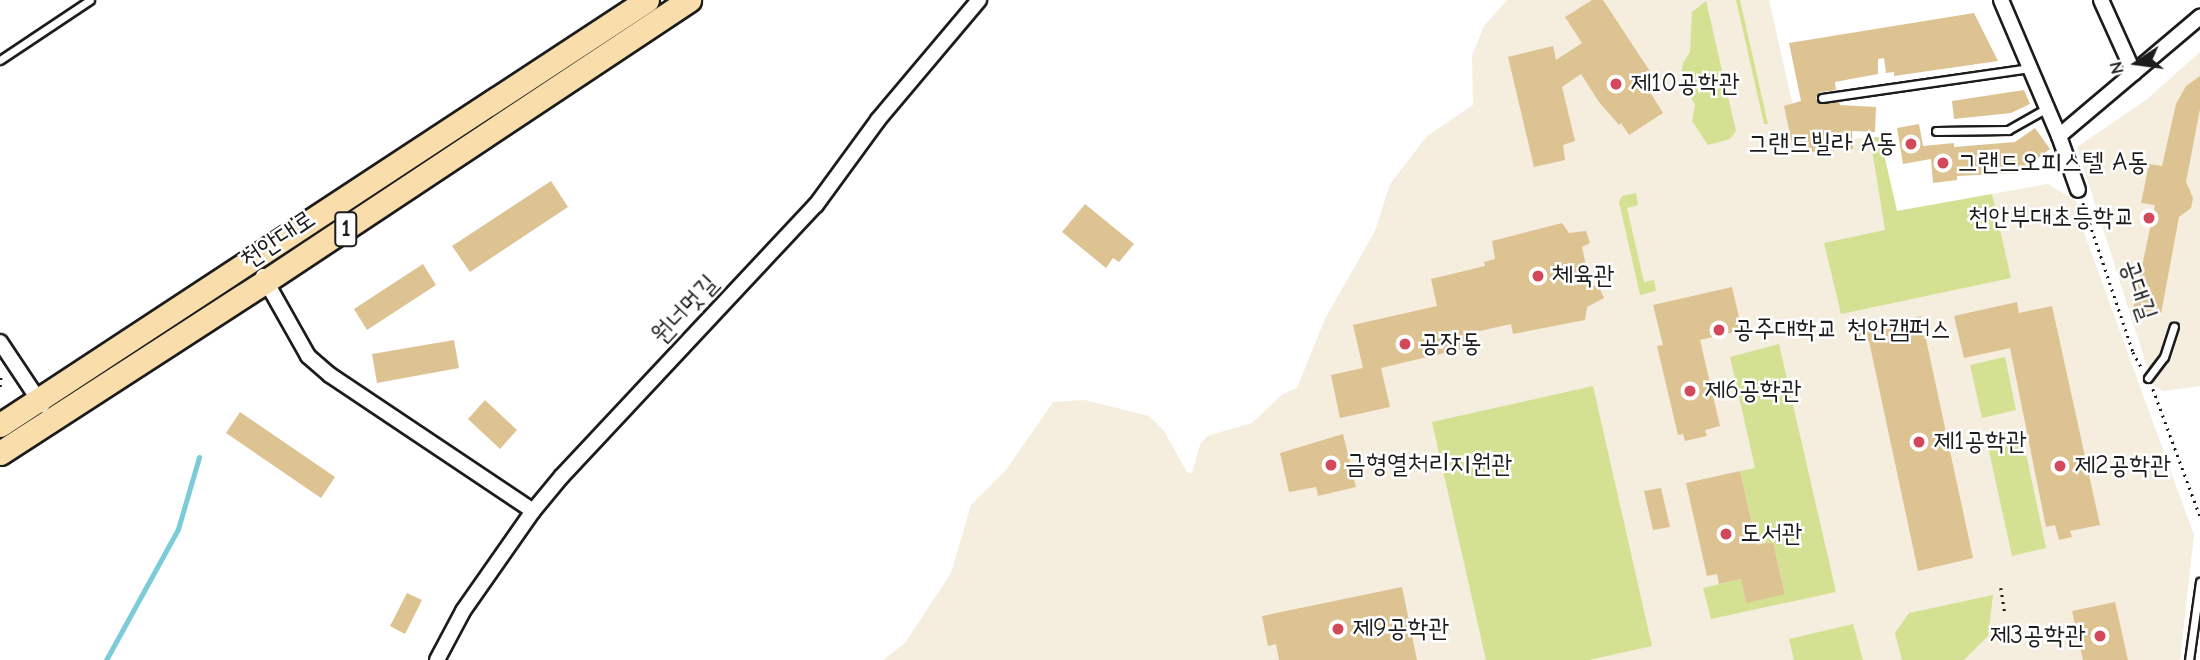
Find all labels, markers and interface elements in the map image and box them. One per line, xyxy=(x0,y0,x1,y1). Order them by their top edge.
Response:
north arrow xyxy=(2102,28,2172,98)
text: N xyxy=(2104,59,2129,76)
place label: 제10공학관 xyxy=(1630,68,1740,100)
marker: 제10공학관 xyxy=(1608,76,1624,92)
place label: 그랜드빌라 A동 xyxy=(1748,128,1897,160)
marker: 그랜드빌라 A동 xyxy=(1903,136,1919,152)
place label: 그랜드오피스텔 A동 xyxy=(1957,147,2148,179)
marker: 그랜드오피스텔 A동 xyxy=(1935,155,1951,171)
place label: 천안부대초등학교 xyxy=(1968,202,2135,234)
street label: 천안대로 xyxy=(235,204,321,276)
road number: 1 xyxy=(334,209,358,250)
marker: 천안부대초등학교 xyxy=(2141,210,2157,226)
street label: 공대길 xyxy=(2113,255,2163,325)
place label: 체육관 xyxy=(1552,260,1615,292)
marker: 체육관 xyxy=(1530,268,1546,284)
street label: 원너멋길 xyxy=(645,269,725,351)
place label: 공주대학교 천안캠퍼스 xyxy=(1733,314,1951,346)
marker: 공주대학교 천안캠퍼스 xyxy=(1711,322,1727,338)
place label: 공장동 xyxy=(1419,328,1482,360)
marker: 공장동 xyxy=(1397,336,1413,352)
place label: 제6공학관 xyxy=(1704,375,1802,407)
marker: 제6공학관 xyxy=(1682,383,1698,399)
place label: 제1공학관 xyxy=(1933,426,2027,458)
marker: 제1공학관 xyxy=(1911,434,1927,450)
place label: 금형열처리지원관 xyxy=(1345,449,1512,481)
place label: 제2공학관 xyxy=(2074,450,2171,482)
marker: 금형열처리지원관 xyxy=(1323,457,1339,473)
marker: 제2공학관 xyxy=(2052,458,2068,474)
place label: 도서관 xyxy=(1740,518,1803,550)
marker: 도서관 xyxy=(1718,526,1734,542)
place label: 제9공학관 xyxy=(1352,613,1449,645)
place label: 제3공학관 xyxy=(1989,620,2086,652)
marker: 제9공학관 xyxy=(1330,621,1346,637)
marker: 제3공학관 xyxy=(2092,628,2108,644)

